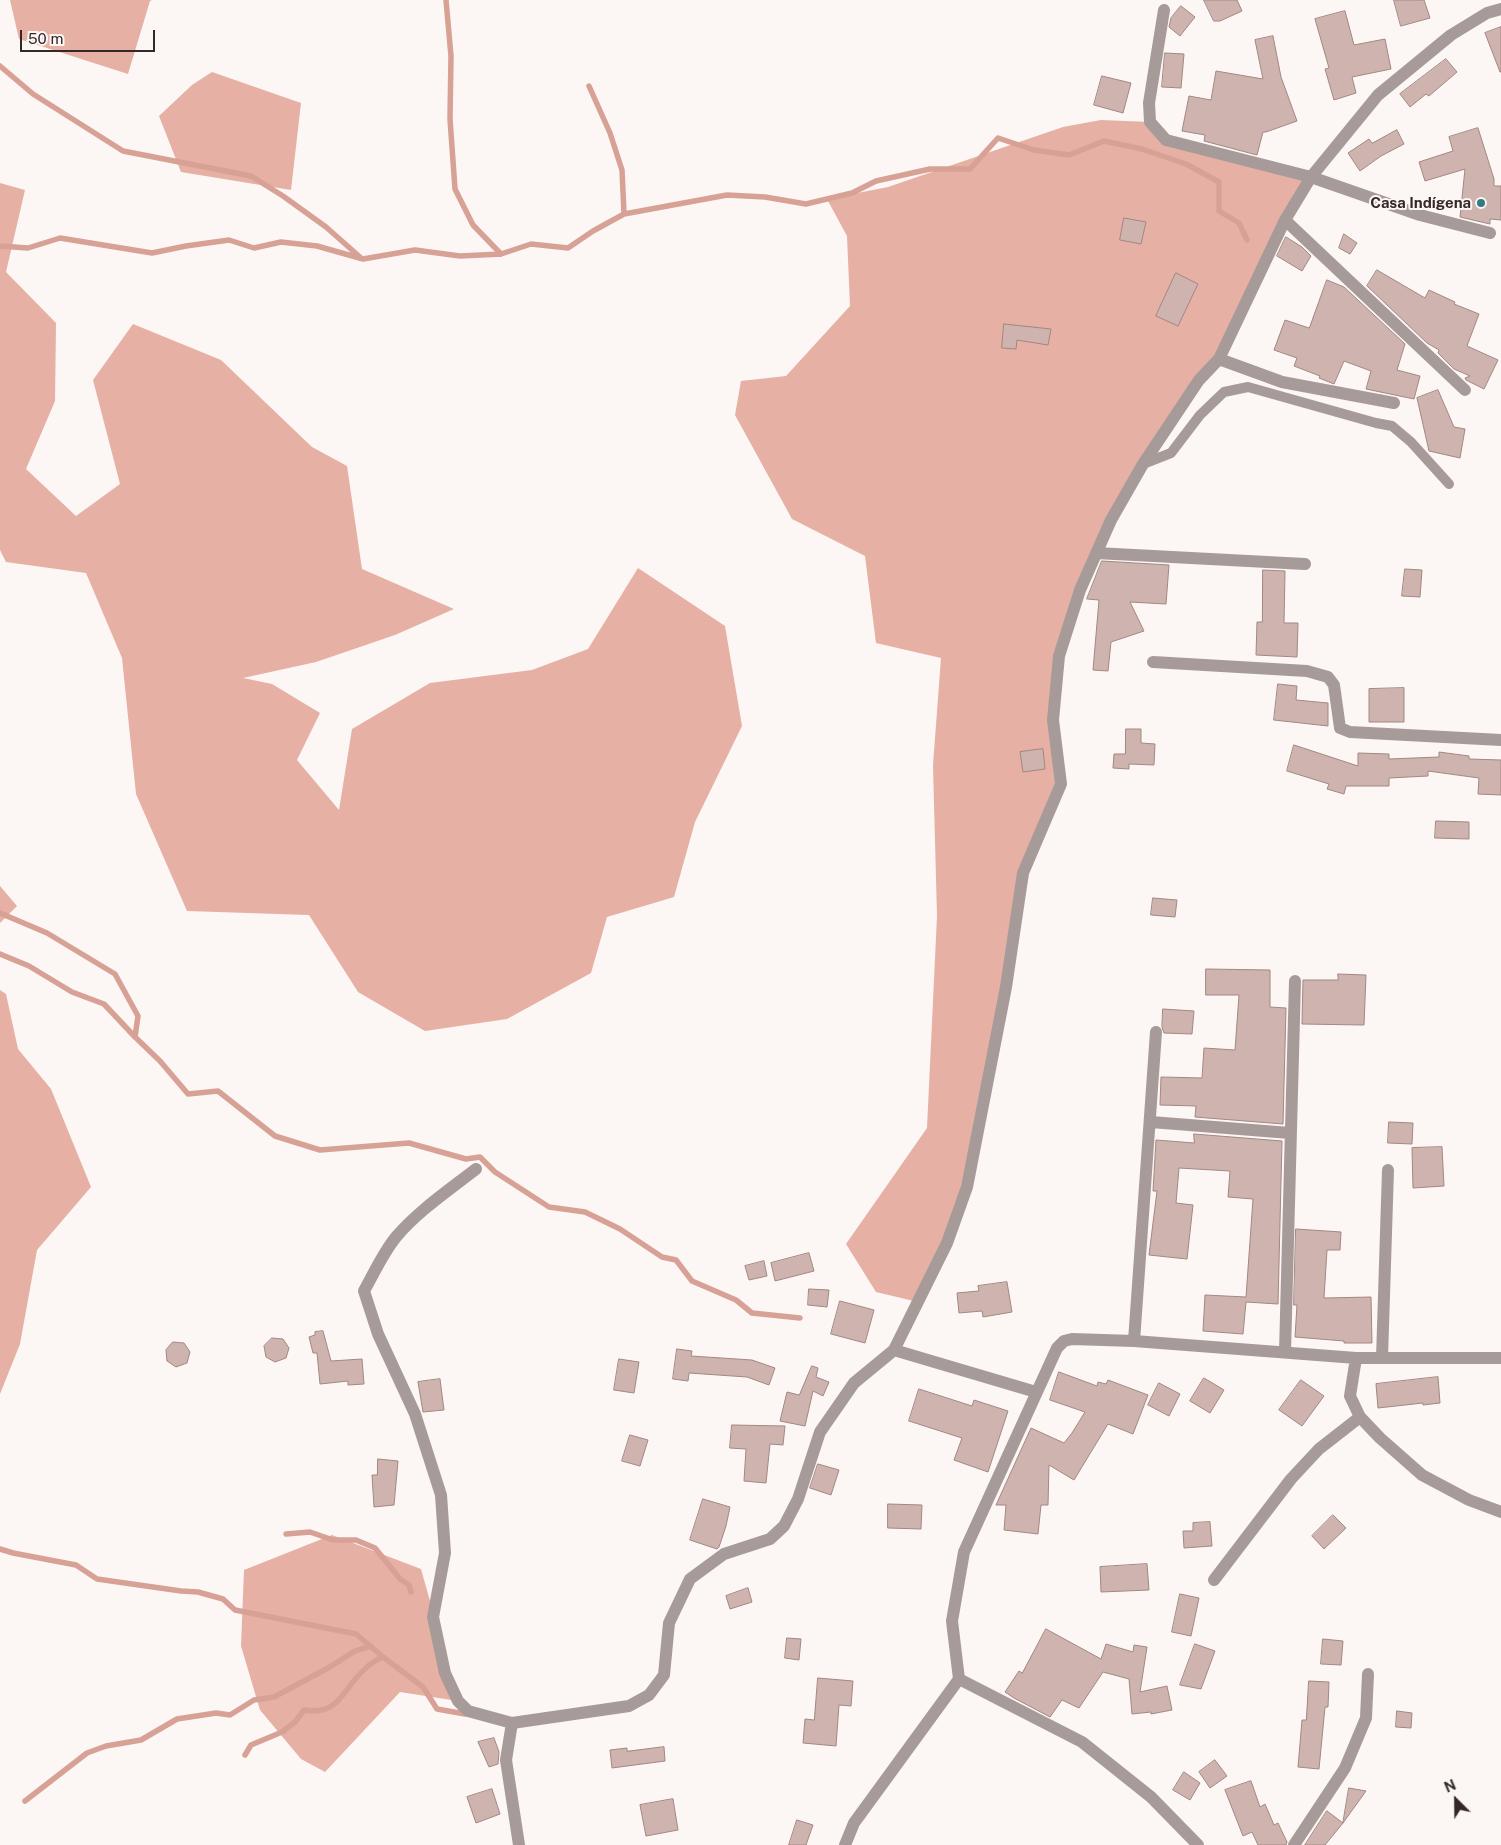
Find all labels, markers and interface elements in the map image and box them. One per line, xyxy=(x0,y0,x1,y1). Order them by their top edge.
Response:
scale bar xyxy=(22,20,158,52)
text: 50 m xyxy=(28,30,63,47)
place label: Casa Indígena xyxy=(1370,194,1471,212)
marker: Casa Indígena xyxy=(1475,197,1487,209)
north arrow xyxy=(1431,1775,1481,1825)
text: N xyxy=(1442,1777,1458,1796)

